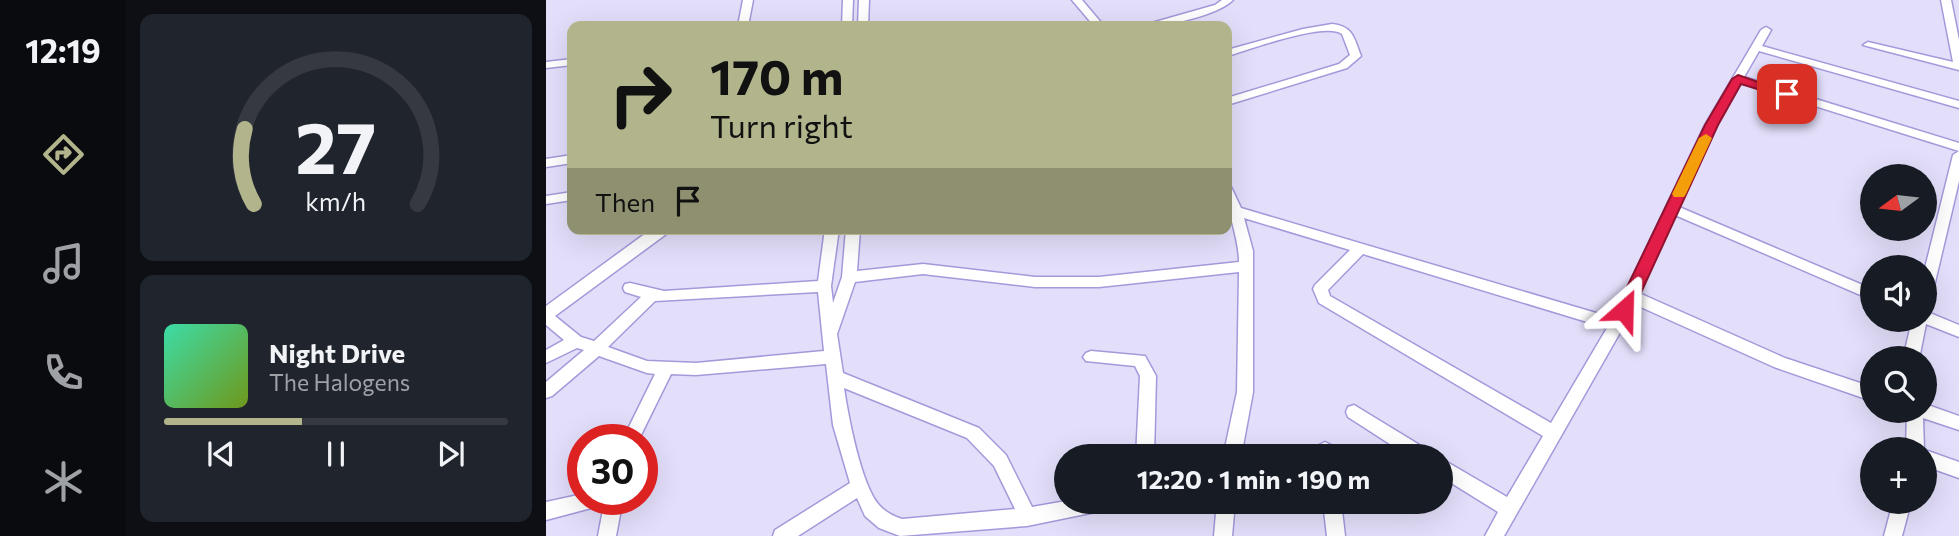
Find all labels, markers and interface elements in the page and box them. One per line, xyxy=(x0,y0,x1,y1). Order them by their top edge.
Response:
text: 12:19 xyxy=(25,30,101,70)
text: 170 m xyxy=(710,45,843,105)
icon: right xyxy=(595,49,686,140)
pin xyxy=(1757,64,1817,124)
icon: arrive xyxy=(1768,75,1806,113)
text: 27 xyxy=(296,100,376,189)
text: Turn right xyxy=(710,105,853,145)
icon: directions xyxy=(39,130,88,179)
north arrow xyxy=(1860,164,1937,242)
map controls xyxy=(1860,164,1937,514)
icon: arrive xyxy=(669,182,707,220)
text: km/h xyxy=(306,185,366,215)
text: Then xyxy=(595,186,655,217)
icon: music xyxy=(39,239,88,288)
button: sound xyxy=(1860,255,1937,332)
position arrow xyxy=(1587,273,1661,347)
text: Night Drive xyxy=(269,337,405,368)
button: search xyxy=(1860,346,1937,423)
icon: phone xyxy=(39,348,88,397)
text: The Halogens xyxy=(269,368,410,396)
speed limit sign: 30 xyxy=(567,424,658,515)
icon: previous xyxy=(202,435,240,473)
icon: pause xyxy=(317,435,355,473)
icon: next xyxy=(432,435,470,473)
button: + xyxy=(1860,437,1937,514)
icon: climate xyxy=(39,457,88,506)
text: 12:20 · 1 min · 190 m xyxy=(1137,463,1370,494)

